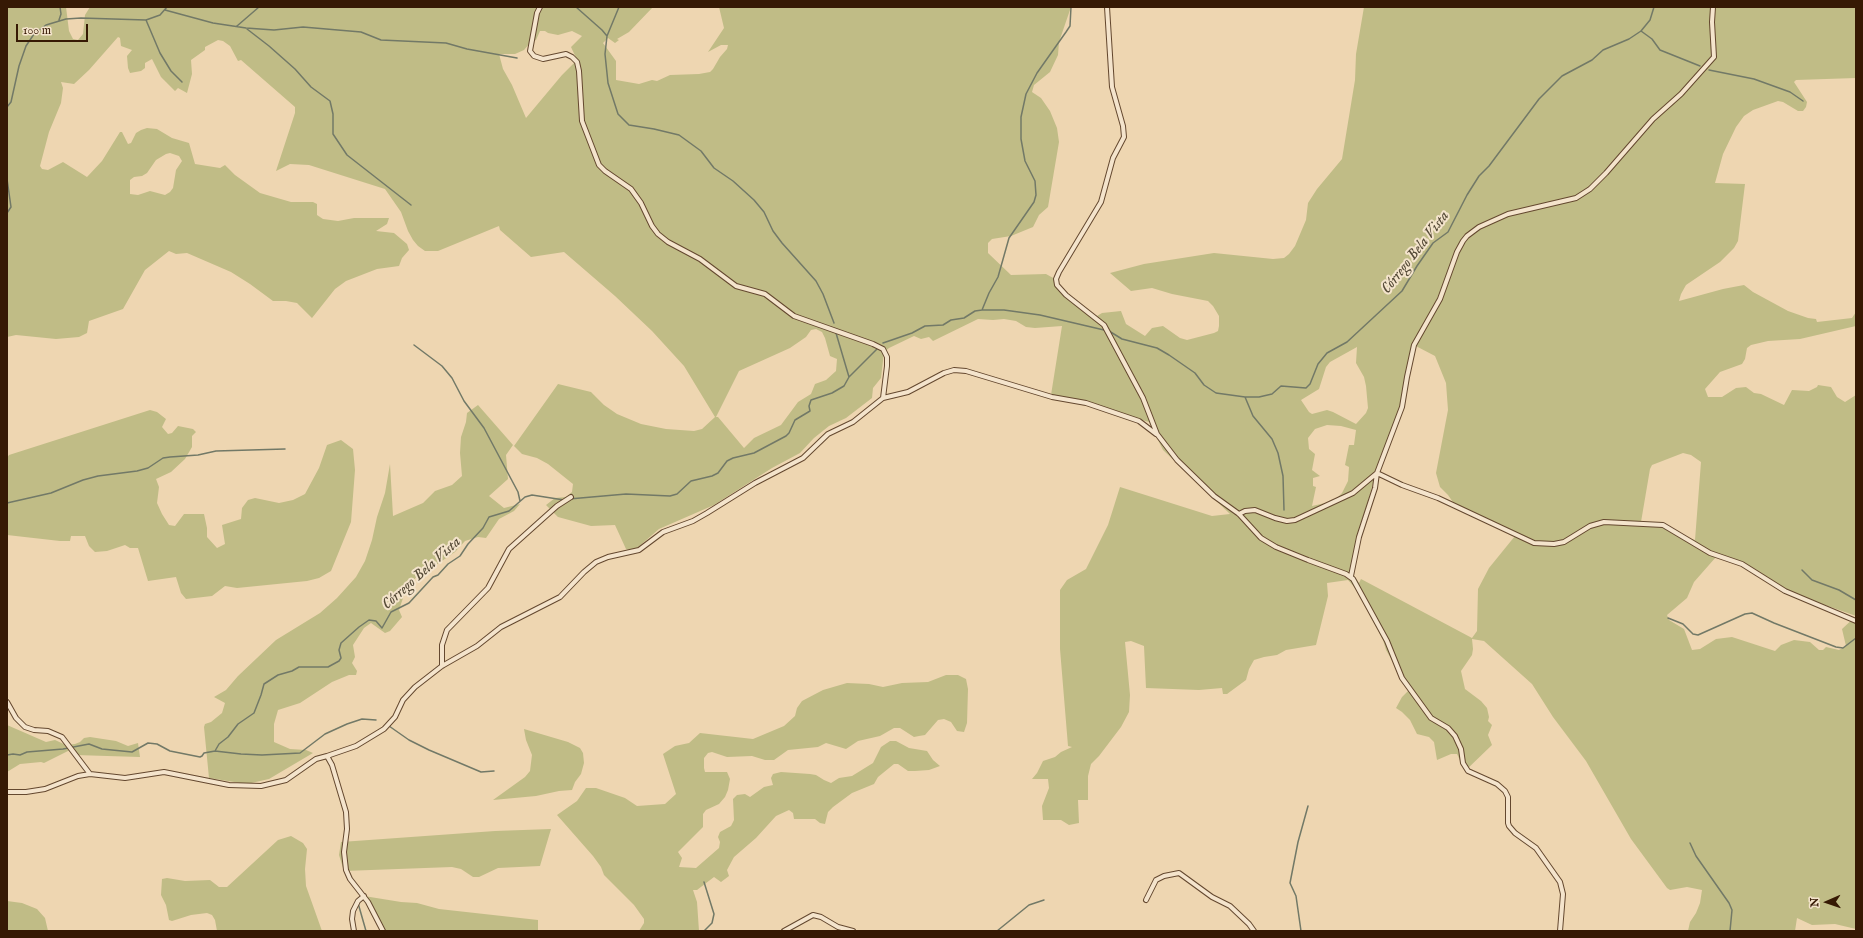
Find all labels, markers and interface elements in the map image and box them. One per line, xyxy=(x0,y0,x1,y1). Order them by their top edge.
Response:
scale bar xyxy=(18,16,90,42)
text: 100 m xyxy=(23,23,51,38)
water label: Córrego Bela Vista xyxy=(1378,208,1454,298)
water label: Córrego Bela Vista xyxy=(379,534,465,614)
north arrow xyxy=(1807,882,1847,922)
text: N xyxy=(1808,897,1822,907)

